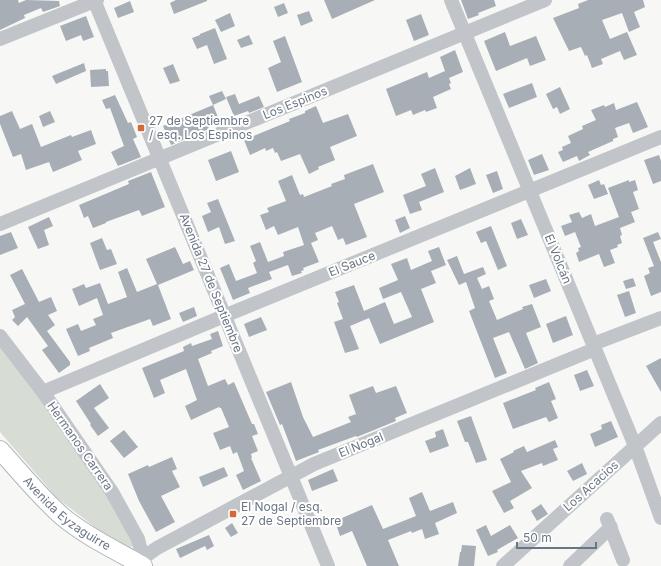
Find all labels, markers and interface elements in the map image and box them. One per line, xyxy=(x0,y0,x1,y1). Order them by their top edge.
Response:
street label: Los Espinos xyxy=(260,83,329,122)
place label: 27 de Septiembre / esq. Los Espinos xyxy=(149,113,252,142)
marker: 27 de Septiembre / esq. Los Espinos xyxy=(136,123,146,133)
street label: Avenida 27 de Septiembre xyxy=(177,211,246,355)
street label: El Volcán xyxy=(542,232,575,286)
street label: El Sauce xyxy=(326,247,377,280)
street label: Hermanos Carrera xyxy=(44,399,117,493)
street label: El Nogal xyxy=(336,429,385,460)
street label: Los Acacios xyxy=(560,457,621,514)
street label: Avenida Eyzaguirre xyxy=(20,473,113,553)
place label: El Nogal / esq. 27 de Septiembre xyxy=(241,499,341,528)
marker: El Nogal / esq. 27 de Septiembre xyxy=(228,509,238,519)
scale bar xyxy=(517,524,596,550)
text: 50 m xyxy=(523,530,552,545)

